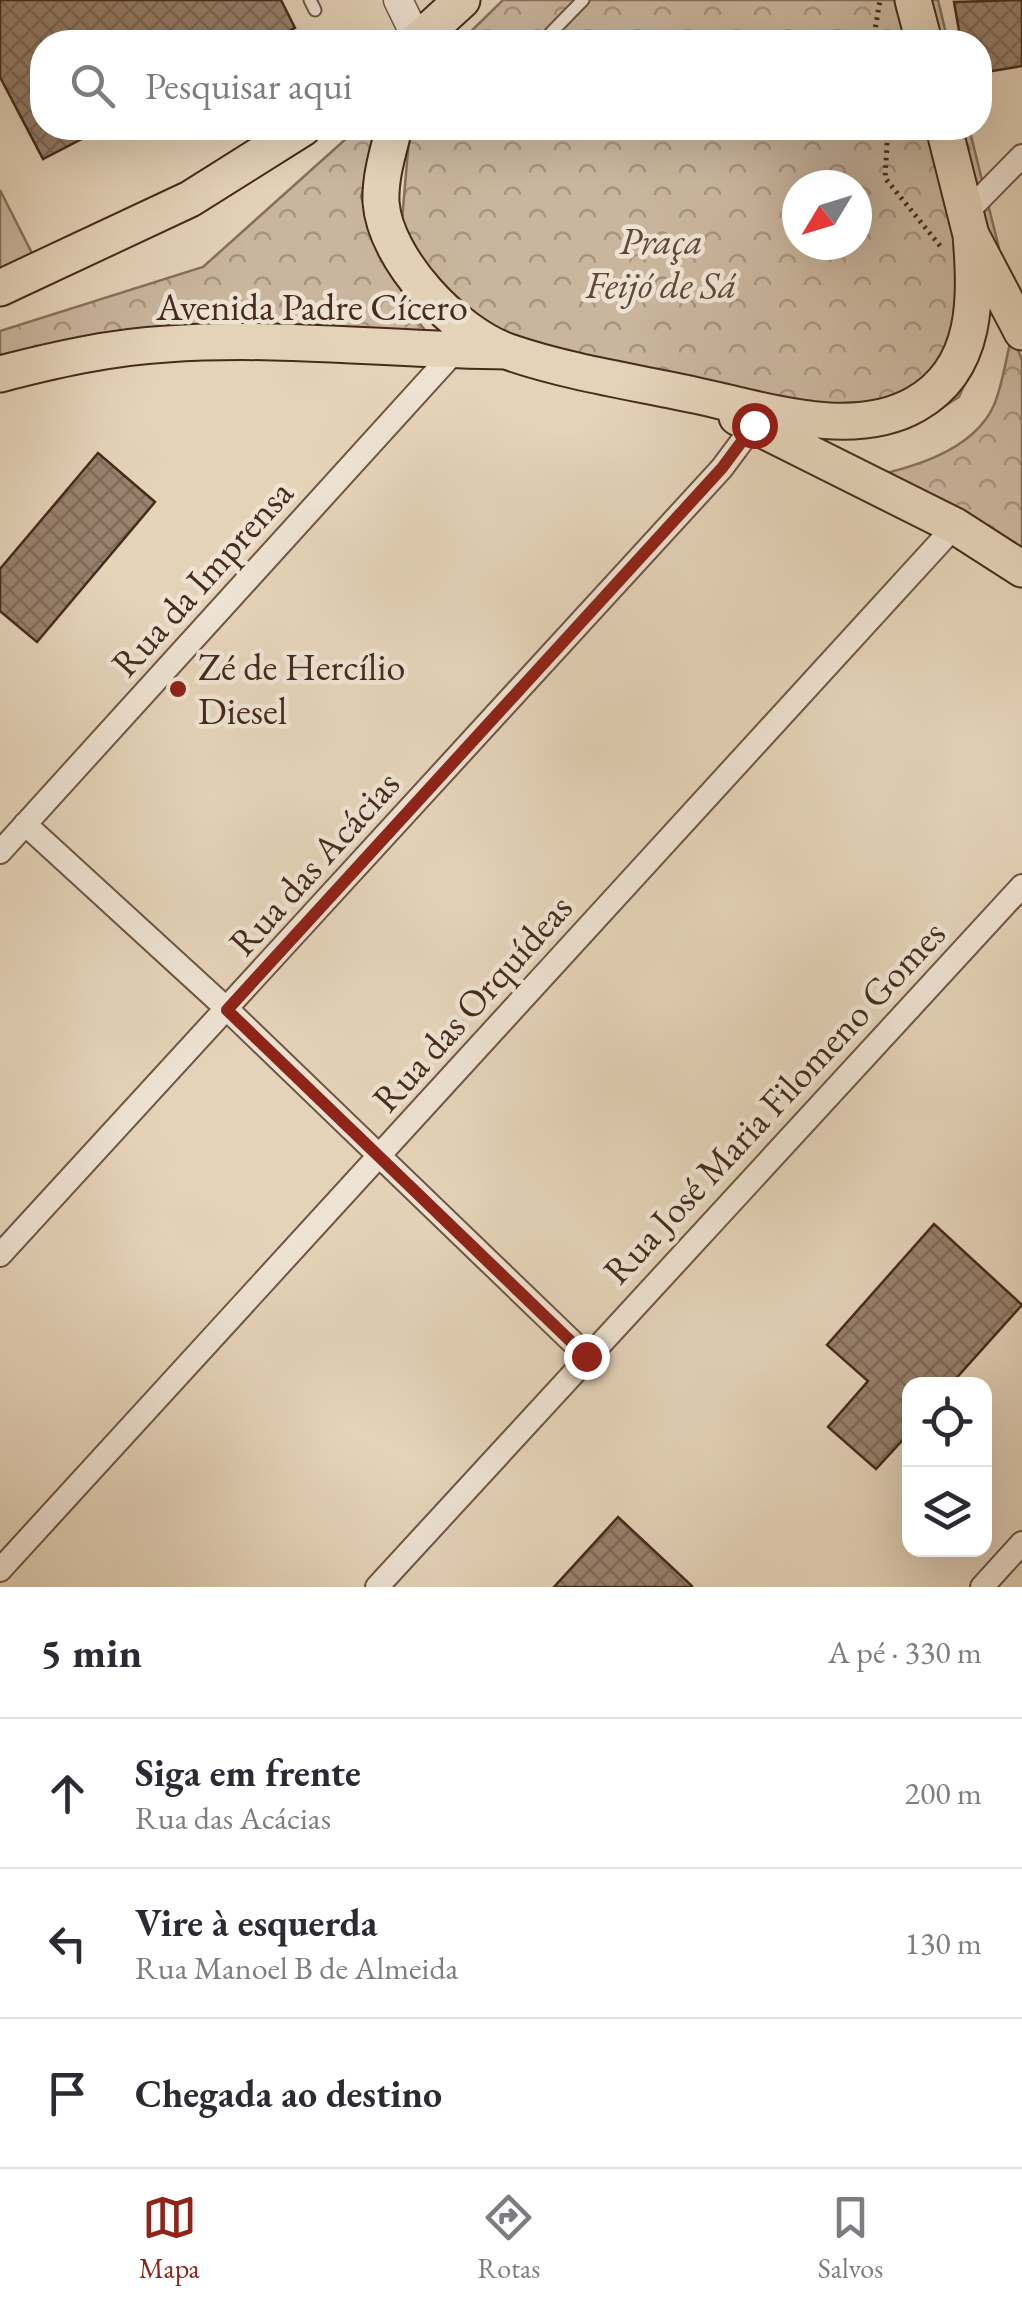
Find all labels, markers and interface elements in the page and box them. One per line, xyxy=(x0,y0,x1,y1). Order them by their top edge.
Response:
search box xyxy=(30,30,992,140)
icon: search xyxy=(65,58,120,113)
text: Pesquisar aqui xyxy=(145,61,352,110)
north arrow xyxy=(782,170,872,260)
park label: Praça Feijó de Sá xyxy=(584,216,737,309)
street label: Avenida Padre Cícero xyxy=(155,282,468,331)
route start xyxy=(732,403,778,449)
street label: Rua da Imprensa xyxy=(100,468,304,687)
place label: Zé de Hercílio Diesel xyxy=(198,642,405,735)
marker: Zé de Hercílio Diesel xyxy=(167,678,189,700)
street label: Rua das Acácias xyxy=(218,760,410,966)
street label: Rua das Orquídeas xyxy=(361,884,582,1122)
street label: Rua José Maria Filomeno Gomes xyxy=(592,909,955,1294)
route end xyxy=(564,1334,610,1380)
map controls xyxy=(902,1377,992,1557)
button: locate xyxy=(902,1377,992,1467)
button: layers xyxy=(902,1467,992,1557)
text: 5 min xyxy=(40,1625,142,1680)
text: A pé · 330 m xyxy=(828,1631,982,1673)
text: Siga em frente xyxy=(135,1748,361,1797)
icon: ahead xyxy=(40,1766,95,1821)
text: 200 m xyxy=(905,1772,982,1814)
text: Rua das Acácias xyxy=(135,1797,331,1839)
text: Vire à esquerda xyxy=(135,1898,377,1947)
icon: left xyxy=(40,1916,95,1971)
text: 130 m xyxy=(905,1922,982,1964)
text: Rua Manoel B de Almeida xyxy=(135,1947,458,1989)
icon: arrive xyxy=(40,2066,95,2121)
text: Chegada ao destino xyxy=(135,2069,442,2118)
tab: Mapa xyxy=(139,2190,200,2286)
tab: Rotas xyxy=(477,2190,540,2286)
tab: Salvos xyxy=(818,2190,883,2286)

